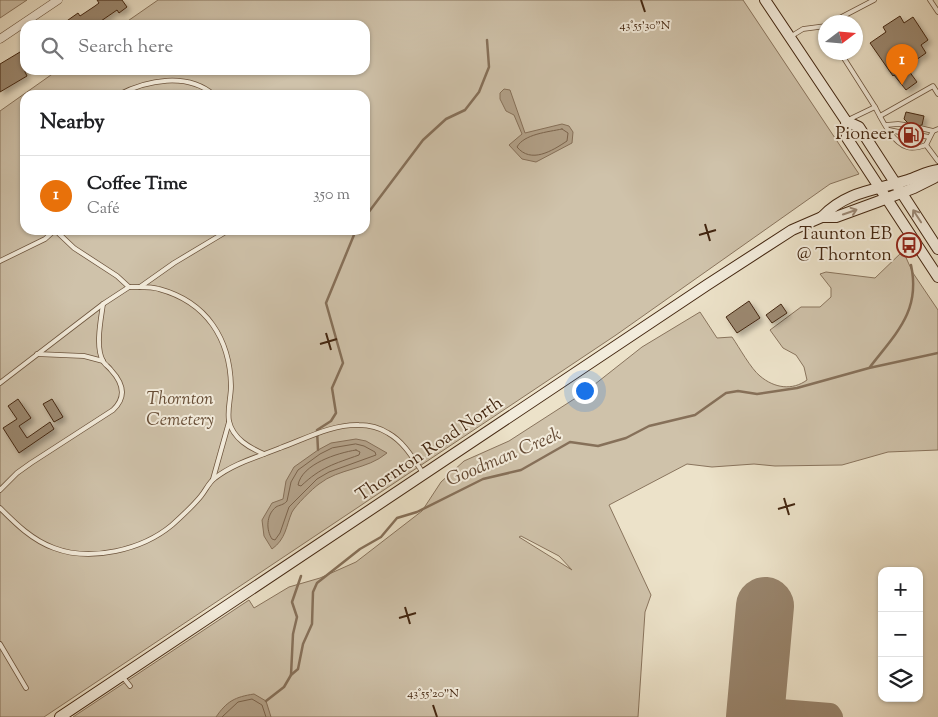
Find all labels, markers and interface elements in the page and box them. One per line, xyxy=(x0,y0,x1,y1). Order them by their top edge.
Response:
north arrow xyxy=(818,15,863,60)
text: 43°55'30"N xyxy=(620,17,671,35)
search box xyxy=(20,20,370,75)
icon: search xyxy=(38,34,66,62)
text: Search here xyxy=(78,34,173,61)
pin: 1 xyxy=(886,44,918,85)
text: Nearby xyxy=(40,108,105,138)
place label: Pioneer xyxy=(835,122,894,148)
fuel station icon: Pioneer xyxy=(898,122,924,148)
text: Coffee Time xyxy=(87,171,187,198)
text: 1 xyxy=(53,184,59,207)
text: 350 m xyxy=(313,184,350,207)
text: Café xyxy=(87,198,120,221)
one-way arrow xyxy=(842,207,857,216)
one-way arrow xyxy=(911,210,921,224)
place label: Taunton EB @ Thornton xyxy=(797,222,892,269)
bus stop icon: Taunton EB @ Thornton xyxy=(896,232,922,258)
your location xyxy=(572,378,598,404)
park label: Thornton Cemetery xyxy=(146,387,214,434)
street label: Thornton Road North xyxy=(351,391,509,509)
water label: Goodman Creek xyxy=(442,421,566,494)
map controls xyxy=(878,567,923,702)
button: + xyxy=(878,567,923,612)
button: − xyxy=(878,612,923,657)
button: layers xyxy=(878,657,923,702)
text: 43°55'20"N xyxy=(407,685,459,703)

